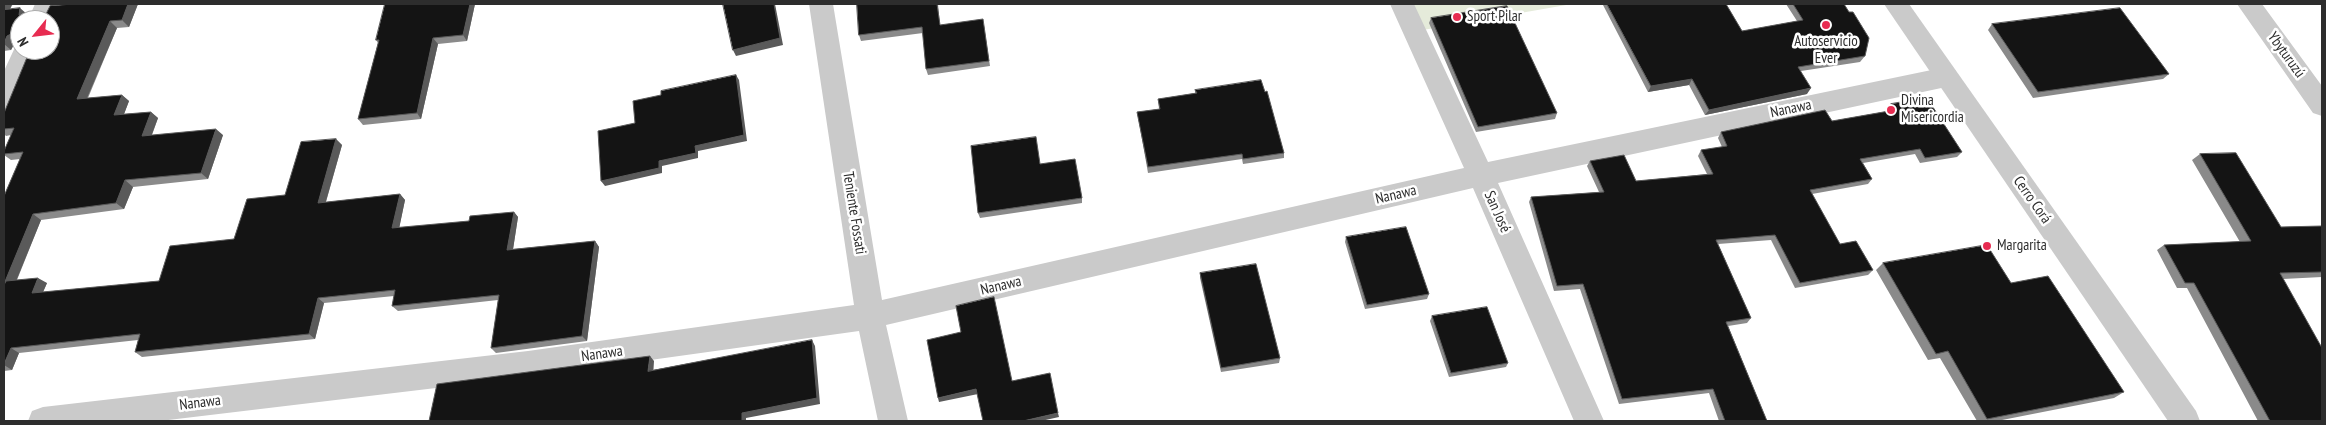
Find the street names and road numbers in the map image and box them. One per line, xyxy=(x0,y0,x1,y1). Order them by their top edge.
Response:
street label: Ybyturuzú xyxy=(2263,29,2309,81)
street label: Nanawa xyxy=(1769,96,1813,122)
street label: Teniente Fossati xyxy=(839,170,869,256)
street label: Cerro Corá xyxy=(2009,173,2055,227)
street label: Nanawa xyxy=(1374,182,1418,208)
street label: San José xyxy=(1480,188,1514,236)
street label: Nanawa xyxy=(979,273,1023,299)
street label: Nanawa xyxy=(580,342,624,366)
street label: Nanawa xyxy=(178,392,222,414)

